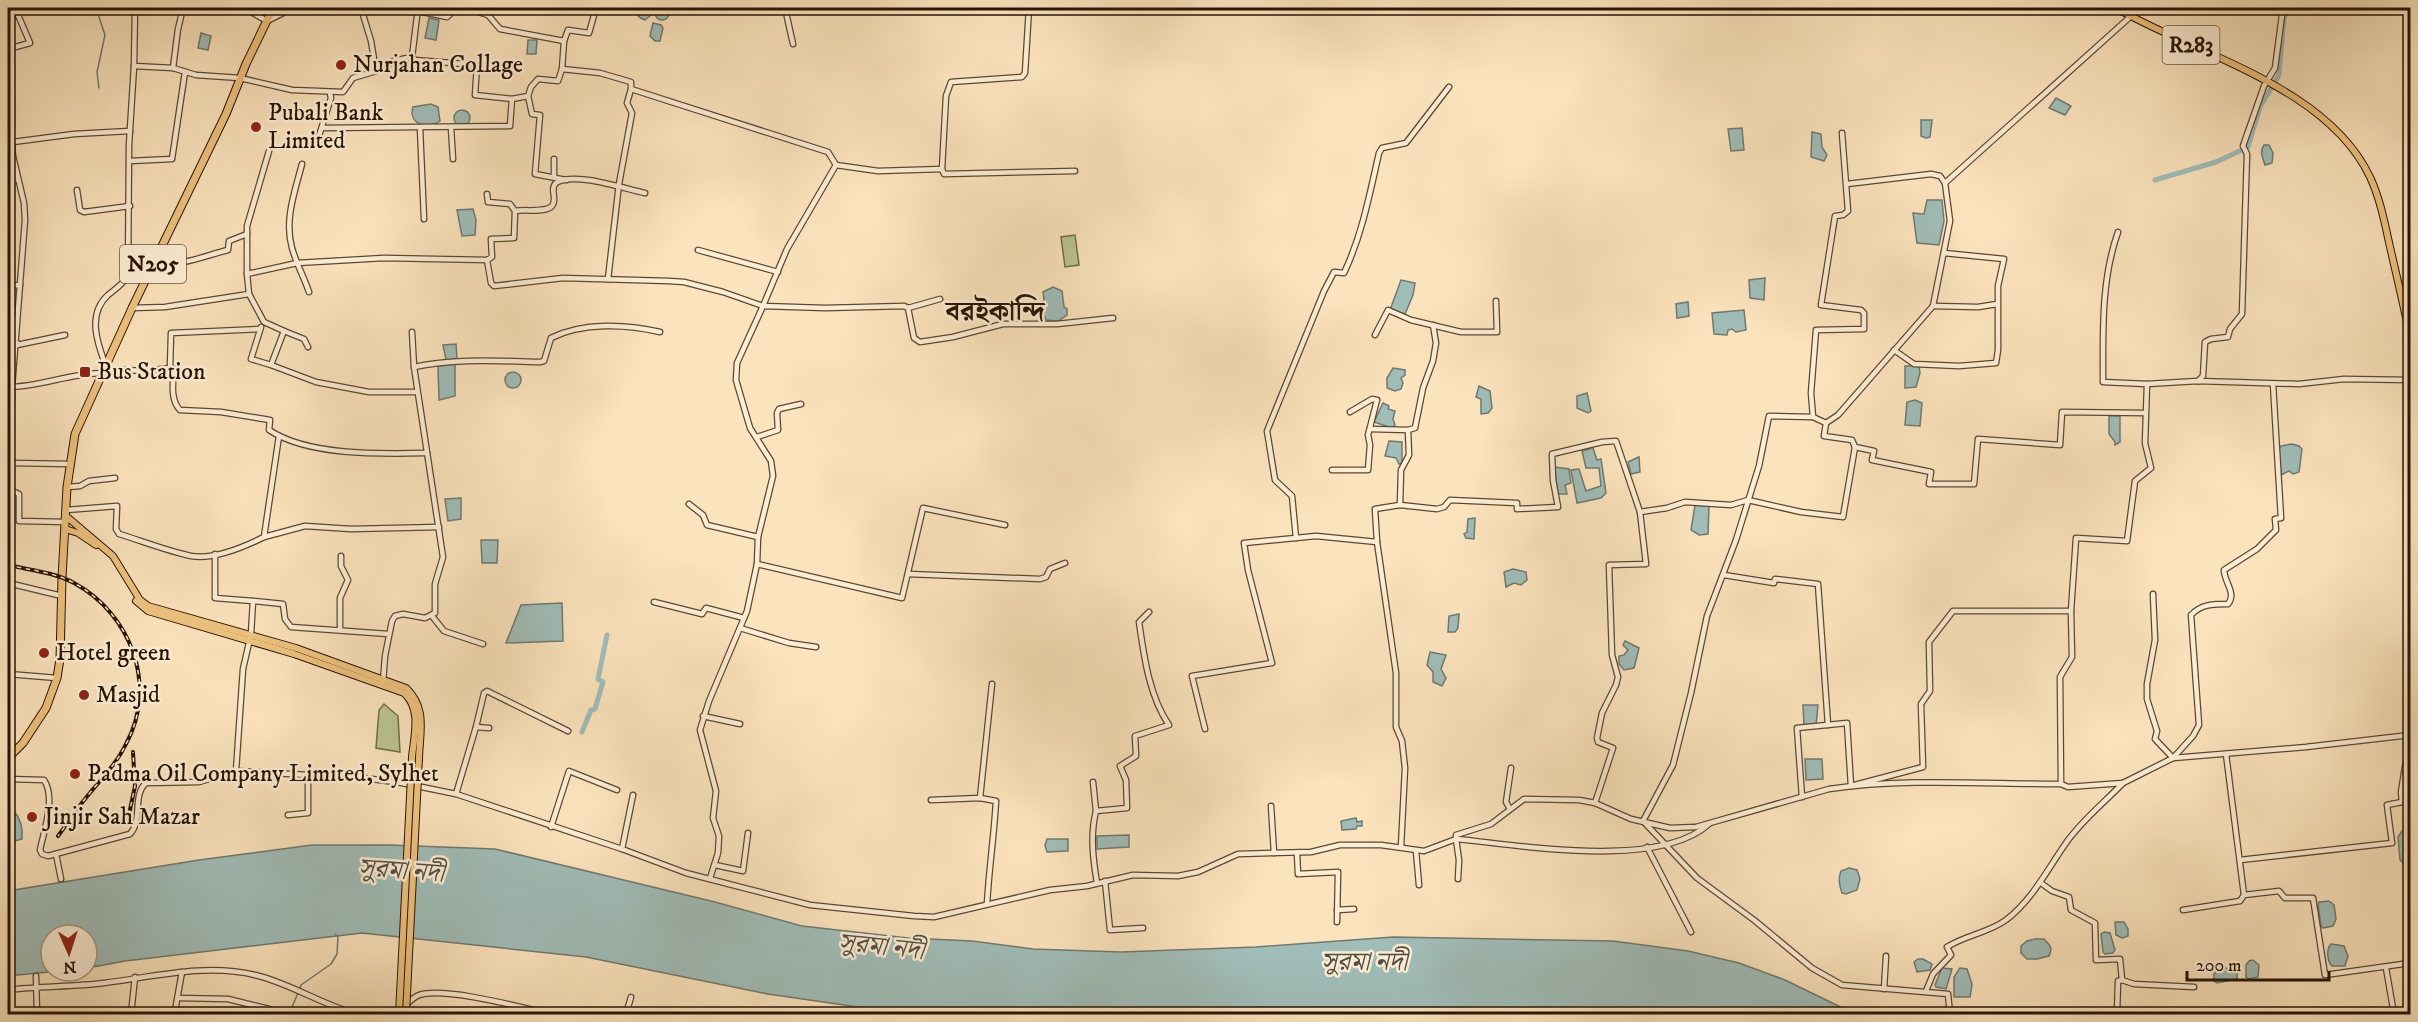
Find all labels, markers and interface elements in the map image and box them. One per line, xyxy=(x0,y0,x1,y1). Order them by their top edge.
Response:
road number: R283 xyxy=(2162,26,2220,64)
place label: Nurjahan Collage xyxy=(353,50,523,80)
marker: Nurjahan Collage xyxy=(334,58,348,72)
place label: Pubali Bank Limited xyxy=(268,98,383,156)
marker: Pubali Bank Limited xyxy=(249,120,263,134)
road number: N205 xyxy=(120,245,186,283)
district label: বরইকান্দি xyxy=(944,294,1046,329)
place label: Bus Station xyxy=(97,357,206,387)
marker: Bus Station xyxy=(78,365,92,379)
place label: Hotel green xyxy=(56,638,171,668)
marker: Hotel green xyxy=(37,646,51,660)
place label: Masjid xyxy=(96,680,160,710)
marker: Masjid xyxy=(77,688,91,702)
place label: Padma Oil Company Limited, Sylhet xyxy=(87,759,439,789)
marker: Padma Oil Company Limited, Sylhet xyxy=(68,767,82,781)
place label: Jinjir Sah Mazar xyxy=(42,802,200,832)
marker: Jinjir Sah Mazar xyxy=(25,810,39,824)
water label: সুরমা নদী xyxy=(357,852,448,891)
north arrow xyxy=(39,923,99,983)
water label: সুরমা নদী xyxy=(837,926,928,968)
scale bar xyxy=(2187,944,2330,982)
water label: সুরমা নদী xyxy=(1321,946,1410,979)
text: 200 m xyxy=(2196,955,2242,977)
text: N xyxy=(63,957,77,977)

